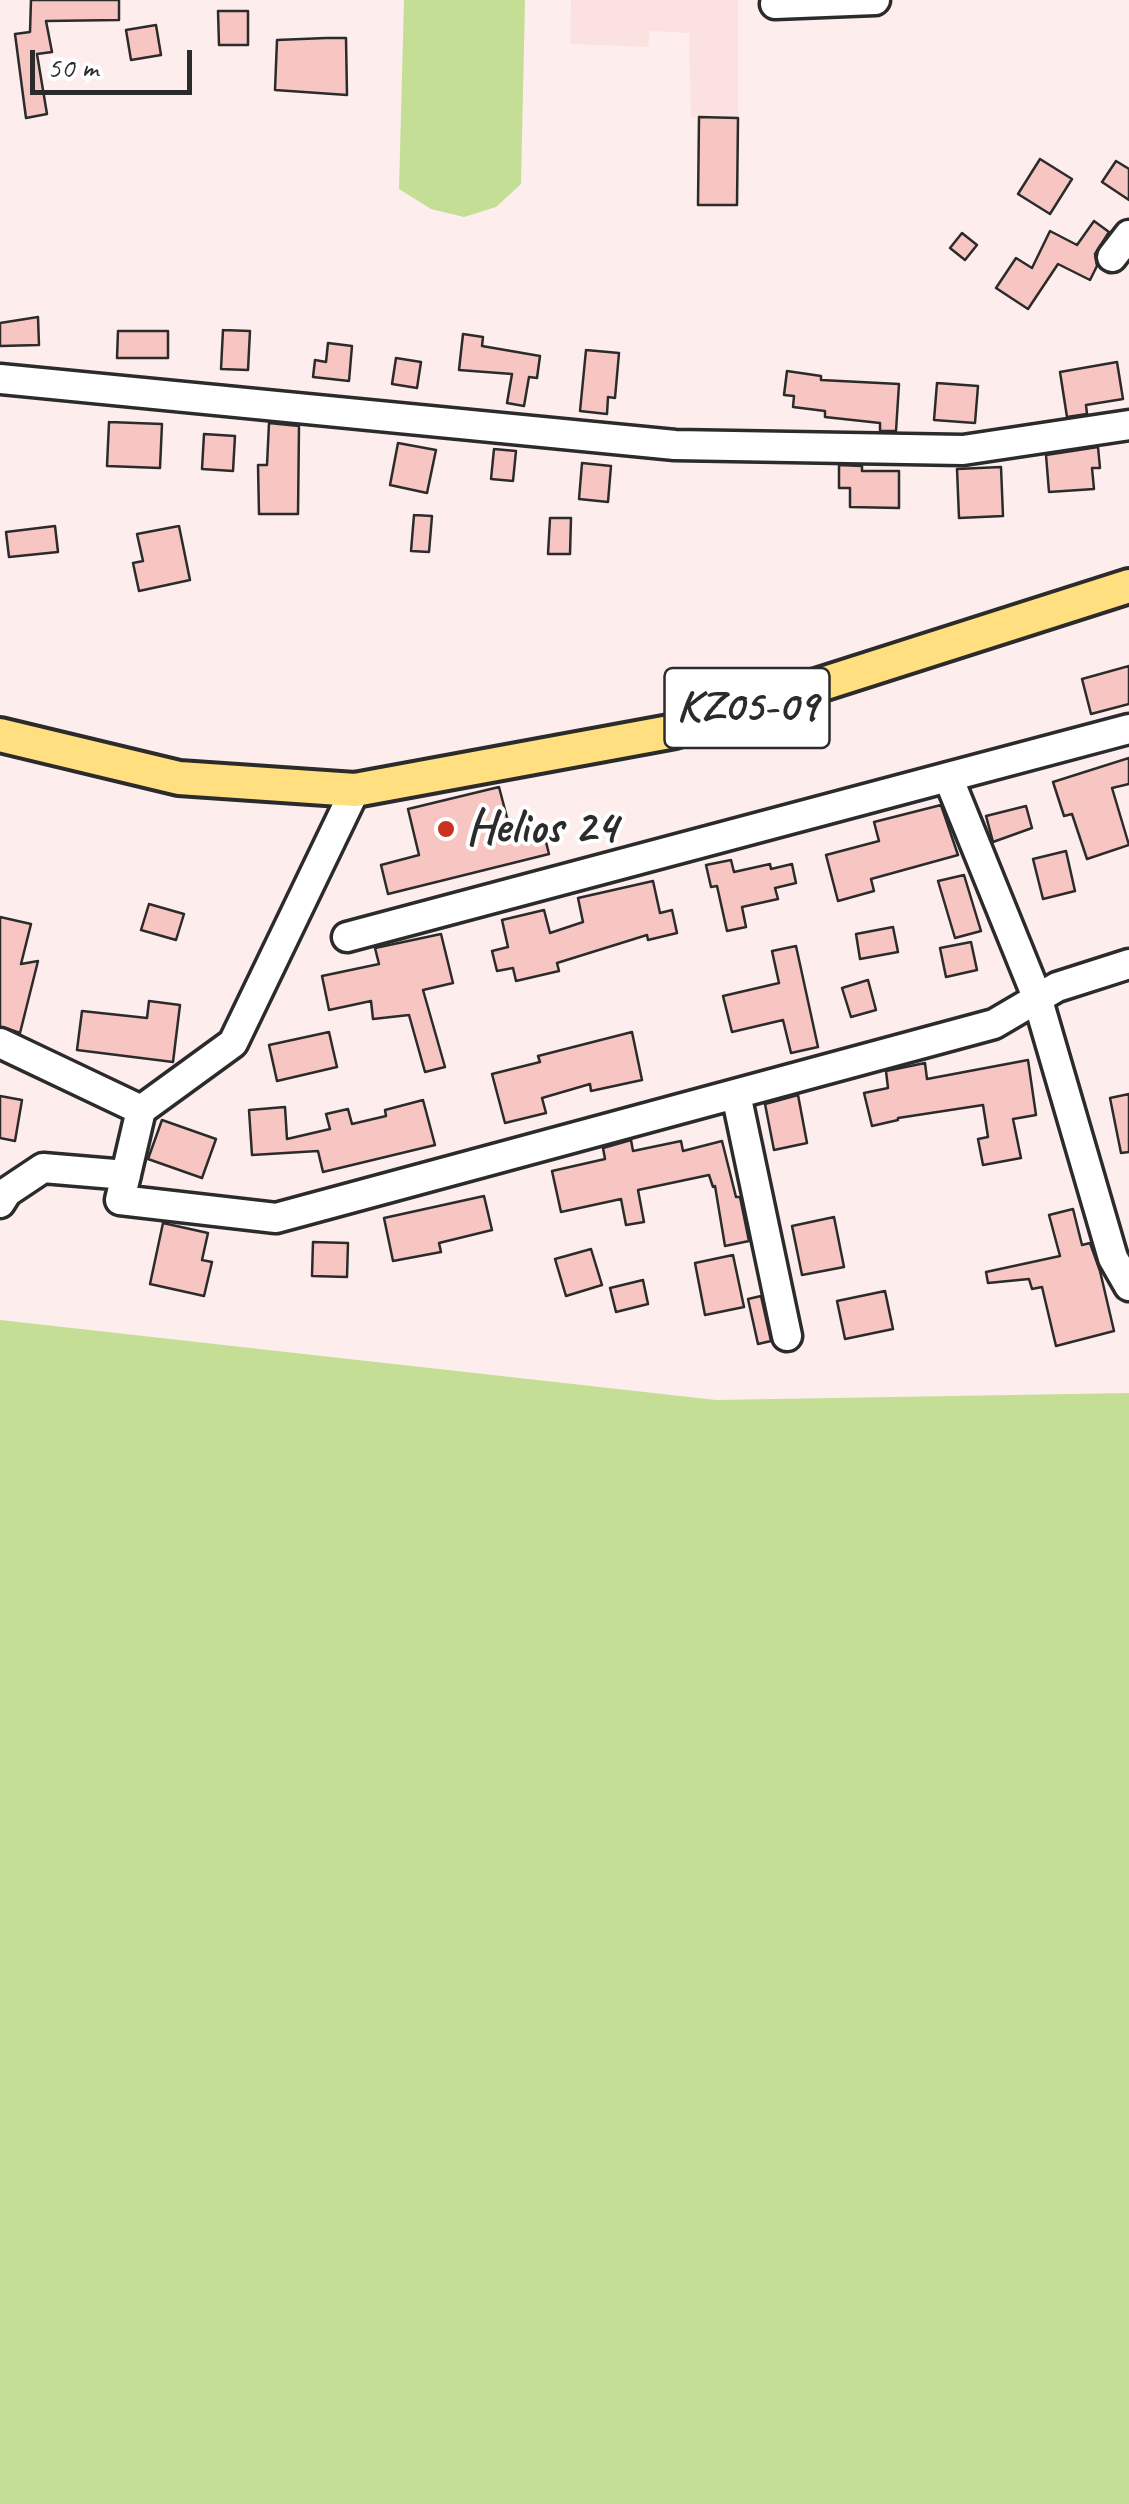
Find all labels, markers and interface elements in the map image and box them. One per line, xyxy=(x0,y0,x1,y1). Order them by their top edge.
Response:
scale bar xyxy=(35,30,198,92)
text: 50 m xyxy=(47,48,98,86)
road number: KZ05-09 xyxy=(664,668,830,748)
place label: Helios 24 xyxy=(466,800,617,858)
marker: Helios 24 xyxy=(435,818,457,840)

